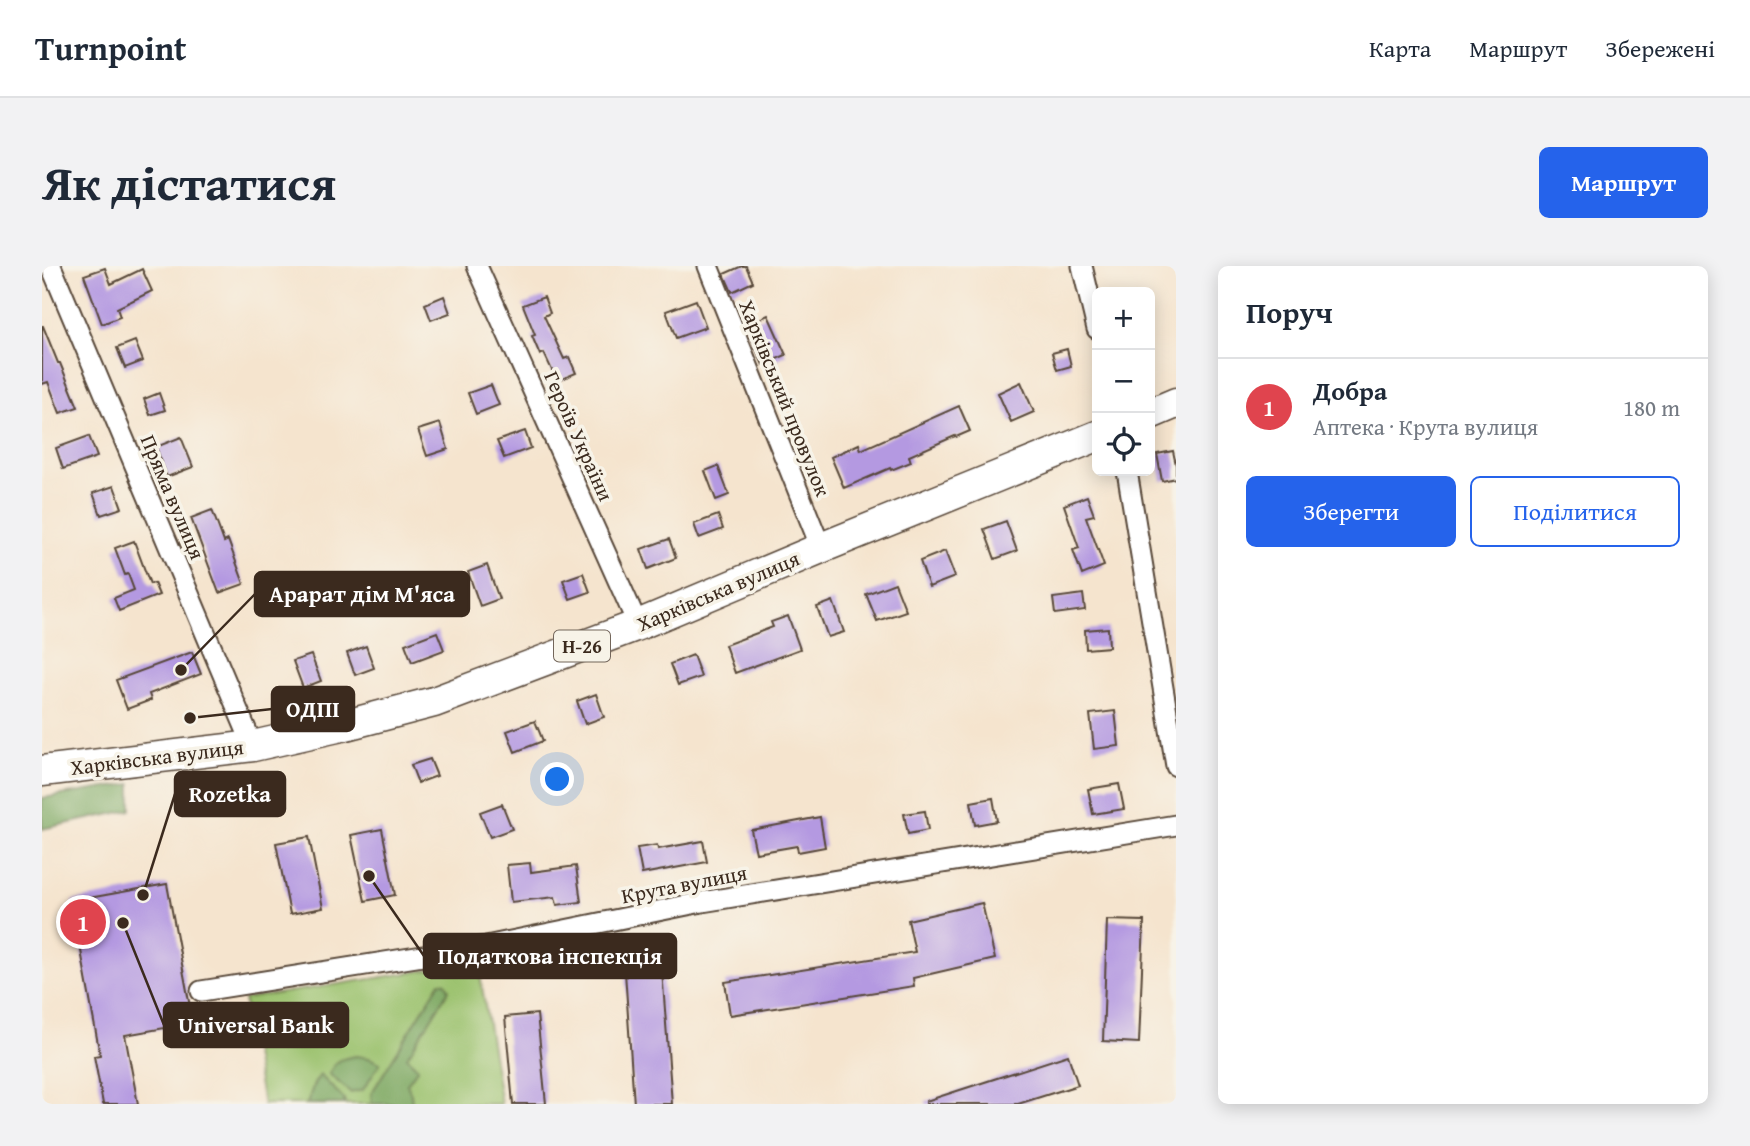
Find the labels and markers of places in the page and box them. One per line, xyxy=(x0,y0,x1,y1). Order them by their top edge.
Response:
callout: Арарат дім М'яса xyxy=(255,572,469,616)
callout: ОДПІ xyxy=(272,687,354,731)
callout: Rozetka xyxy=(175,772,285,816)
pin: 1 xyxy=(60,896,106,948)
callout: Податкова інспекція xyxy=(424,934,676,978)
callout: Universal Bank xyxy=(164,1003,348,1047)

